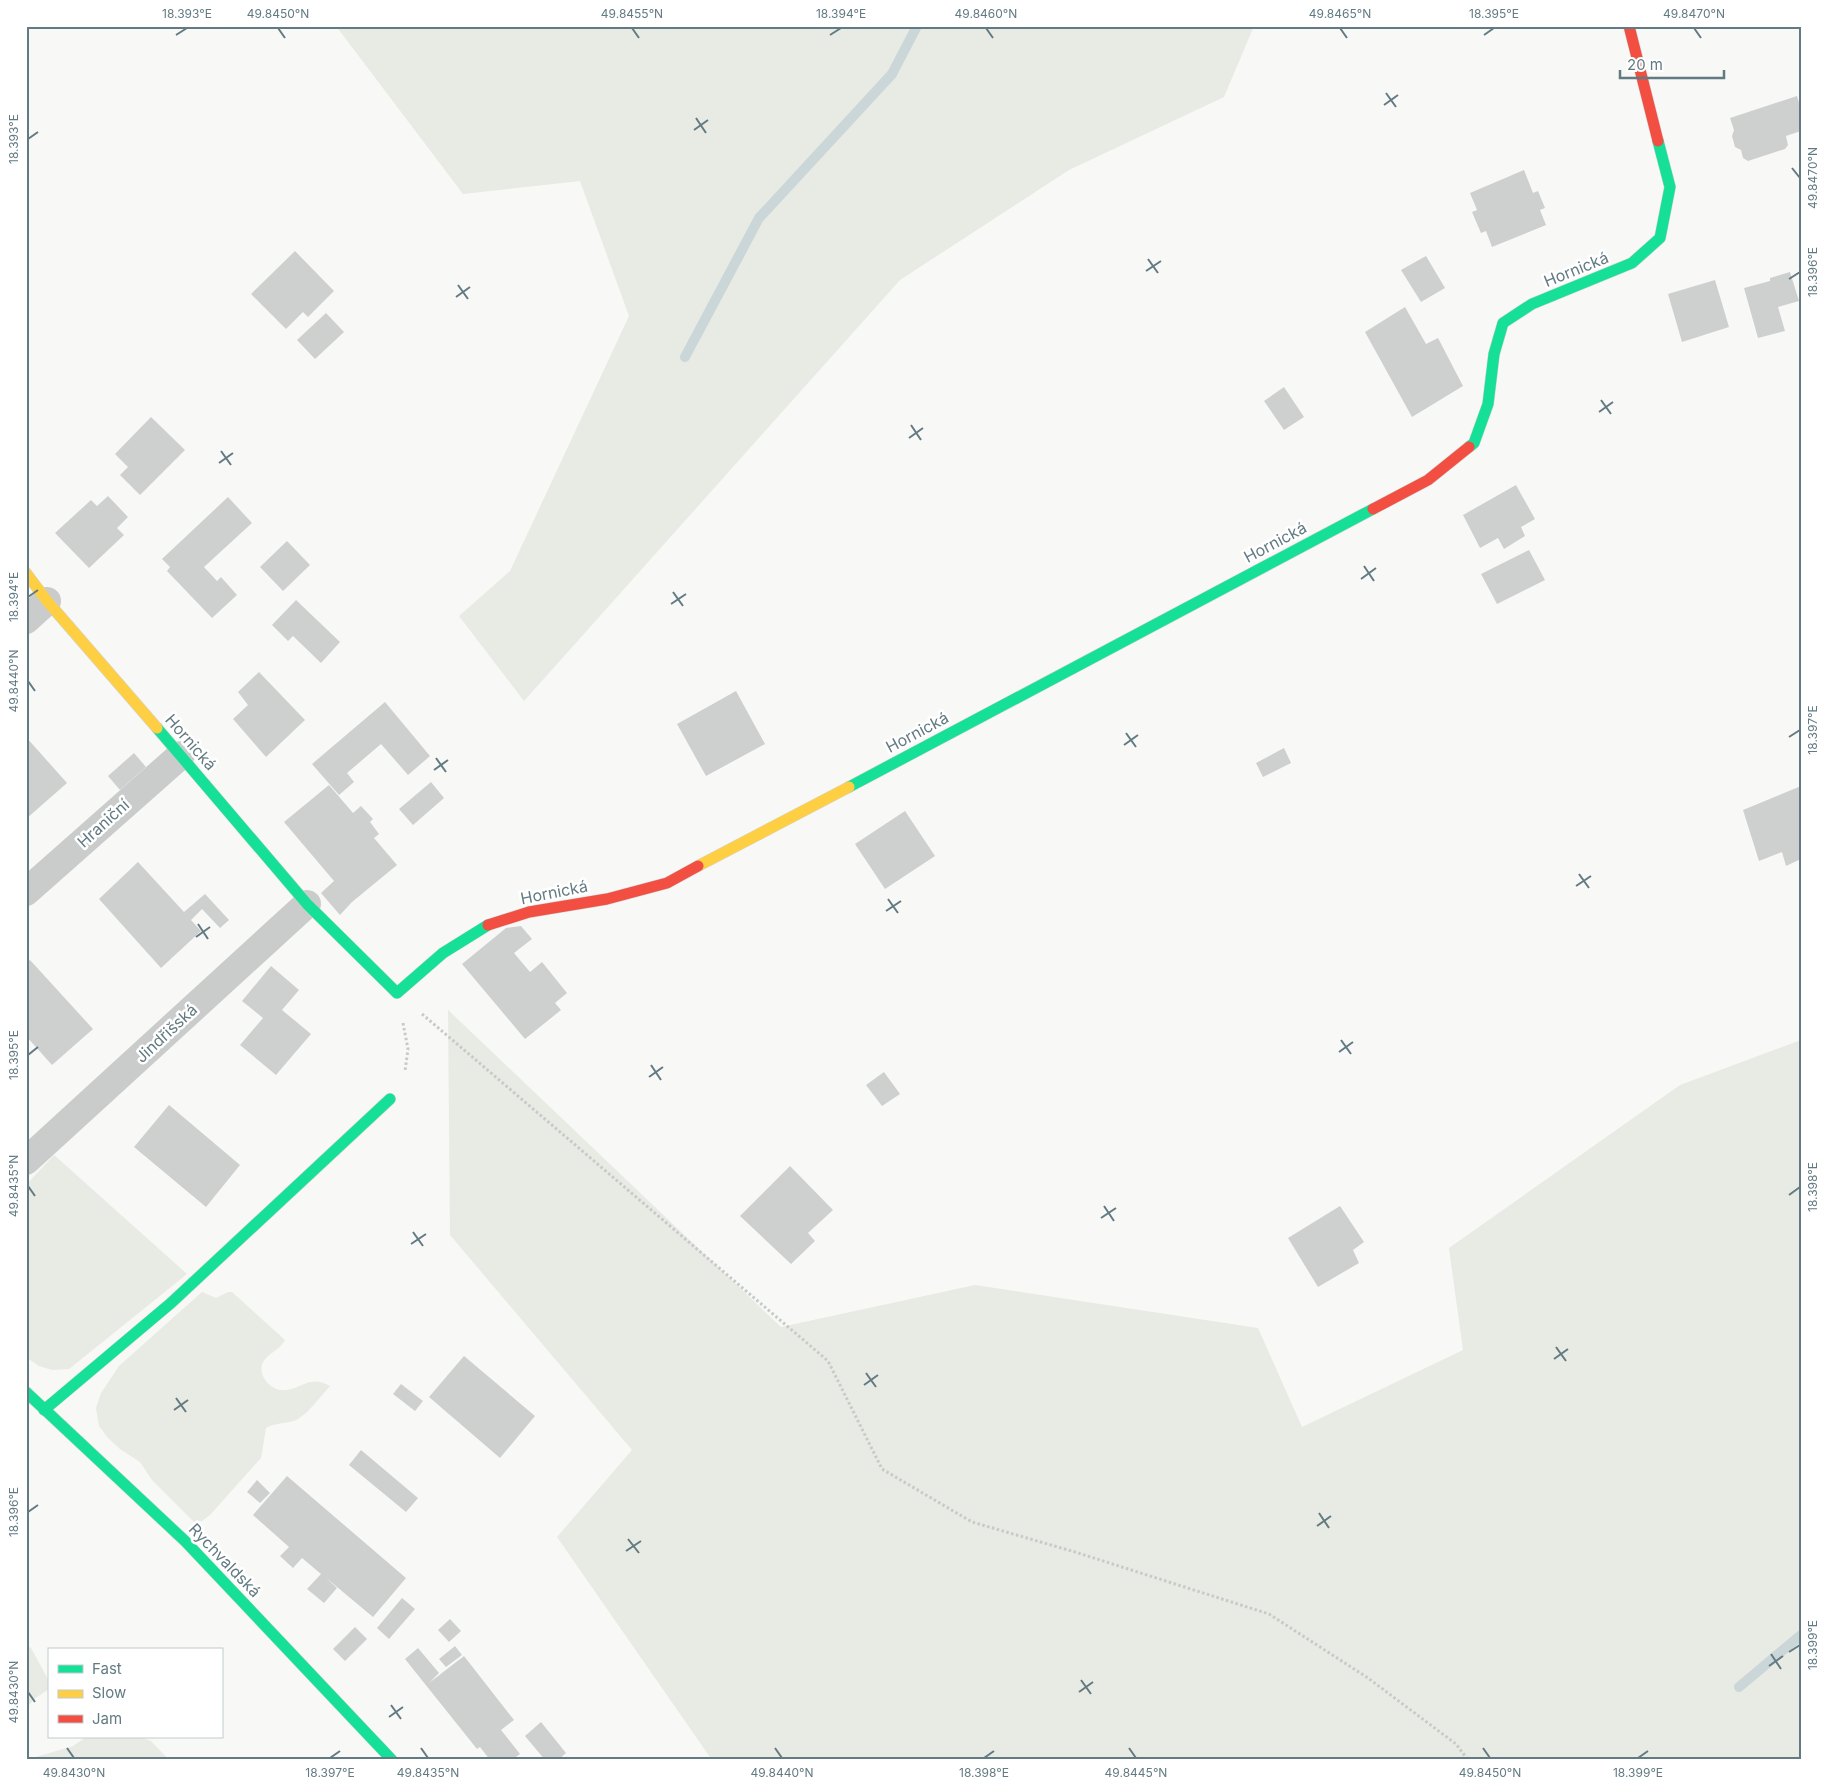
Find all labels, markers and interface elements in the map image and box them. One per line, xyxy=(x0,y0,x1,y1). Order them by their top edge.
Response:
text: 18.393°E xyxy=(162,6,212,21)
text: 49.8450°N xyxy=(247,6,309,21)
text: 49.8455°N xyxy=(601,6,663,21)
text: 18.394°E xyxy=(816,6,866,21)
text: 49.8460°N xyxy=(955,6,1017,21)
text: 49.8465°N xyxy=(1309,6,1371,21)
text: 18.395°E xyxy=(1469,6,1519,21)
text: 49.8470°N xyxy=(1663,6,1725,21)
scale bar xyxy=(1620,48,1723,80)
text: 20 m xyxy=(1627,55,1663,74)
text: 18.393°E xyxy=(6,114,21,164)
text: 49.8470°N xyxy=(1805,147,1820,209)
street label: Hornická xyxy=(1541,247,1611,291)
text: 18.396°E xyxy=(1805,247,1820,297)
street label: Hornická xyxy=(1240,517,1310,567)
text: 18.394°E xyxy=(6,572,21,622)
text: 49.8440°N xyxy=(6,649,21,713)
text: 18.397°E xyxy=(1805,705,1820,755)
street label: Hornická xyxy=(882,707,952,757)
street label: Hornická xyxy=(161,710,221,774)
street label: Hraniční xyxy=(73,795,133,851)
street label: Hornická xyxy=(519,876,589,908)
street label: Jindřišská xyxy=(131,999,201,1067)
text: 18.395°E xyxy=(6,1030,21,1080)
text: 49.8435°N xyxy=(6,1155,21,1217)
text: 18.398°E xyxy=(1805,1162,1820,1212)
text: 18.396°E xyxy=(6,1487,21,1537)
street label: Rychvaldská xyxy=(185,1519,265,1601)
text: 18.399°E xyxy=(1805,1620,1820,1670)
legend xyxy=(48,1648,222,1738)
text: Fast xyxy=(92,1659,122,1678)
text: 49.8430°N xyxy=(6,1661,21,1723)
text: Slow xyxy=(92,1683,126,1702)
text: Jam xyxy=(92,1709,122,1728)
text: 49.8430°N xyxy=(43,1765,105,1780)
text: 18.397°E xyxy=(305,1765,355,1780)
text: 49.8435°N xyxy=(397,1765,459,1780)
text: 49.8440°N xyxy=(750,1765,814,1780)
text: 18.398°E xyxy=(959,1765,1009,1780)
text: 49.8445°N xyxy=(1105,1765,1167,1780)
text: 49.8450°N xyxy=(1459,1765,1521,1780)
text: 18.399°E xyxy=(1613,1765,1663,1780)

